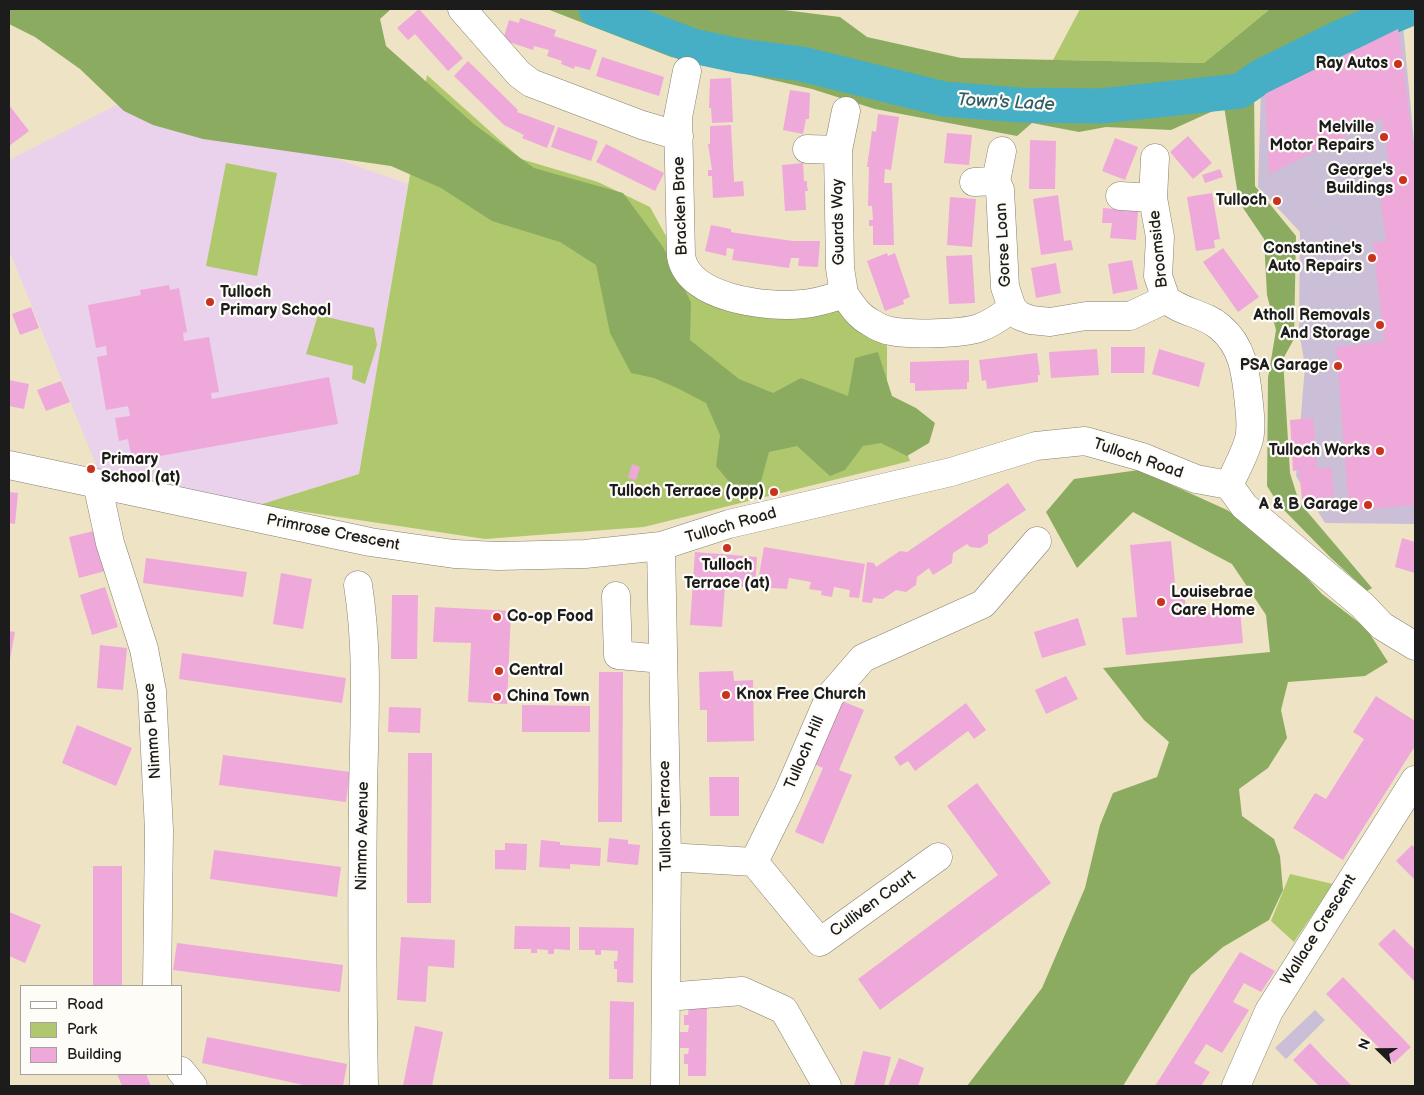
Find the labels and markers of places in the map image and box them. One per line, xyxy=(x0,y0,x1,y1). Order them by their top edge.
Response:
place label: Ray Autos xyxy=(1316,54,1388,74)
marker: Ray Autos xyxy=(1392,58,1404,70)
place label: Melville Motor Repairs xyxy=(1269,118,1374,156)
marker: Melville Motor Repairs xyxy=(1378,131,1390,143)
place label: George's Buildings xyxy=(1326,161,1393,199)
marker: George's Buildings xyxy=(1397,174,1409,186)
place label: Tulloch xyxy=(1216,191,1267,211)
marker: Tulloch xyxy=(1271,195,1283,207)
place label: Constantine's Auto Repairs xyxy=(1263,239,1362,277)
marker: Constantine's Auto Repairs xyxy=(1366,252,1378,264)
place label: Tulloch Primary School xyxy=(220,283,331,321)
marker: Tulloch Primary School xyxy=(204,296,216,308)
place label: Atholl Removals And Storage xyxy=(1254,306,1370,344)
marker: Atholl Removals And Storage xyxy=(1374,319,1386,331)
place label: PSA Garage xyxy=(1240,356,1328,376)
marker: PSA Garage xyxy=(1332,360,1344,372)
place label: Tulloch Works xyxy=(1269,441,1370,461)
marker: Tulloch Works xyxy=(1374,445,1386,457)
place label: Primary School (at) xyxy=(101,450,181,488)
marker: Primary School (at) xyxy=(85,463,97,475)
place label: Tulloch Terrace (opp) xyxy=(609,482,764,502)
marker: Tulloch Terrace (opp) xyxy=(768,486,780,498)
place label: A & B Garage xyxy=(1259,495,1358,515)
marker: A & B Garage xyxy=(1362,499,1374,511)
marker: Tulloch Terrace (at) xyxy=(721,542,733,554)
place label: Tulloch Terrace (at) xyxy=(684,556,770,594)
place label: Louisebrae Care Home xyxy=(1171,583,1255,621)
marker: Louisebrae Care Home xyxy=(1155,596,1167,608)
place label: Co-op Food xyxy=(507,607,593,627)
marker: Co-op Food xyxy=(491,611,503,623)
place label: Central xyxy=(509,661,563,681)
marker: Central xyxy=(493,665,505,677)
place label: Knox Free Church xyxy=(736,685,866,705)
place label: China Town xyxy=(507,687,589,707)
marker: Knox Free Church xyxy=(720,689,732,701)
marker: China Town xyxy=(491,691,503,703)

